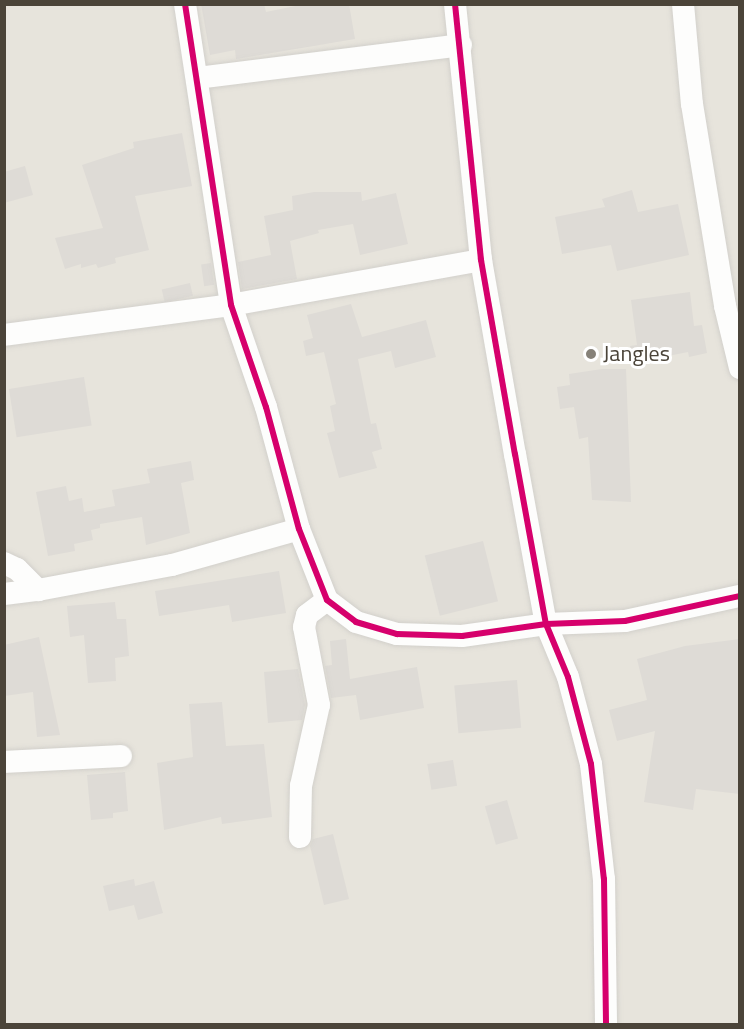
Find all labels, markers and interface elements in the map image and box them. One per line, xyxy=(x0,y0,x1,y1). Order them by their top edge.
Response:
place label: Jangles xyxy=(603,341,670,367)
marker: Jangles xyxy=(584,347,598,361)

